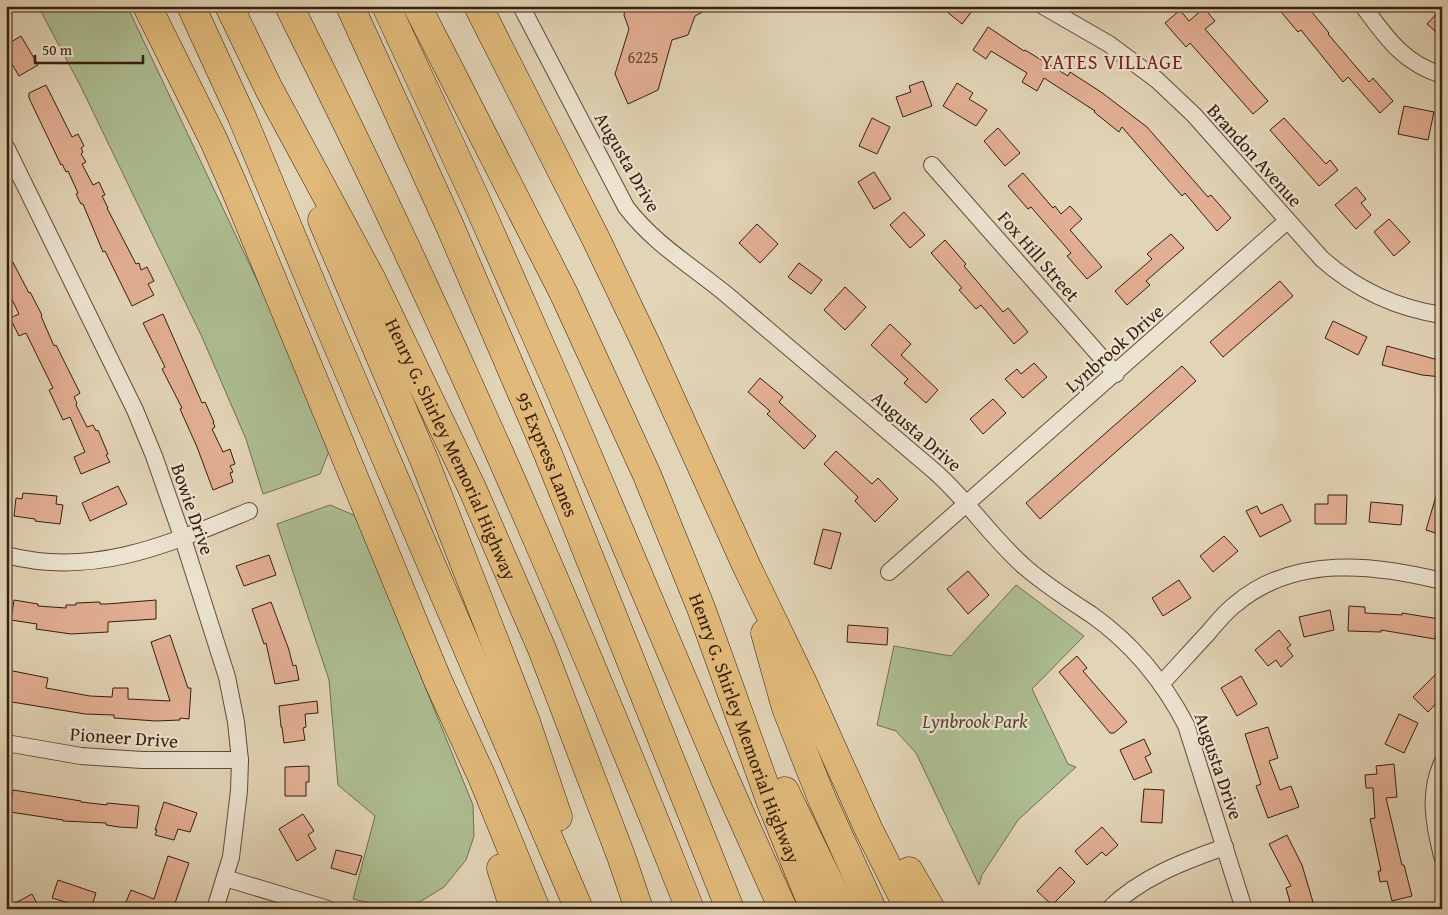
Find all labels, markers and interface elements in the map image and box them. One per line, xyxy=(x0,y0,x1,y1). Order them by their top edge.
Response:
scale bar xyxy=(35,32,142,64)
text: 50 m xyxy=(42,39,73,60)
house number: 6225 xyxy=(628,45,658,69)
district label: YATES VILLAGE xyxy=(1041,47,1183,76)
street label: Brandon Avenue xyxy=(1201,97,1309,213)
street label: Augusta Drive xyxy=(588,107,668,217)
street label: Fox Hill Street xyxy=(992,204,1087,308)
street label: Lynbrook Drive xyxy=(1059,297,1170,399)
street label: Henry G. Shirley Memorial Highway xyxy=(378,313,525,585)
street label: Augusta Drive xyxy=(866,384,968,478)
street label: 95 Express Lanes xyxy=(509,387,586,521)
street label: Bowie Drive xyxy=(164,460,222,558)
street label: Henry G. Shirley Memorial Highway xyxy=(682,589,808,868)
park label: Lynbrook Park xyxy=(921,707,1028,735)
street label: Augusta Drive xyxy=(1188,709,1250,823)
street label: Pioneer Drive xyxy=(69,719,179,755)

